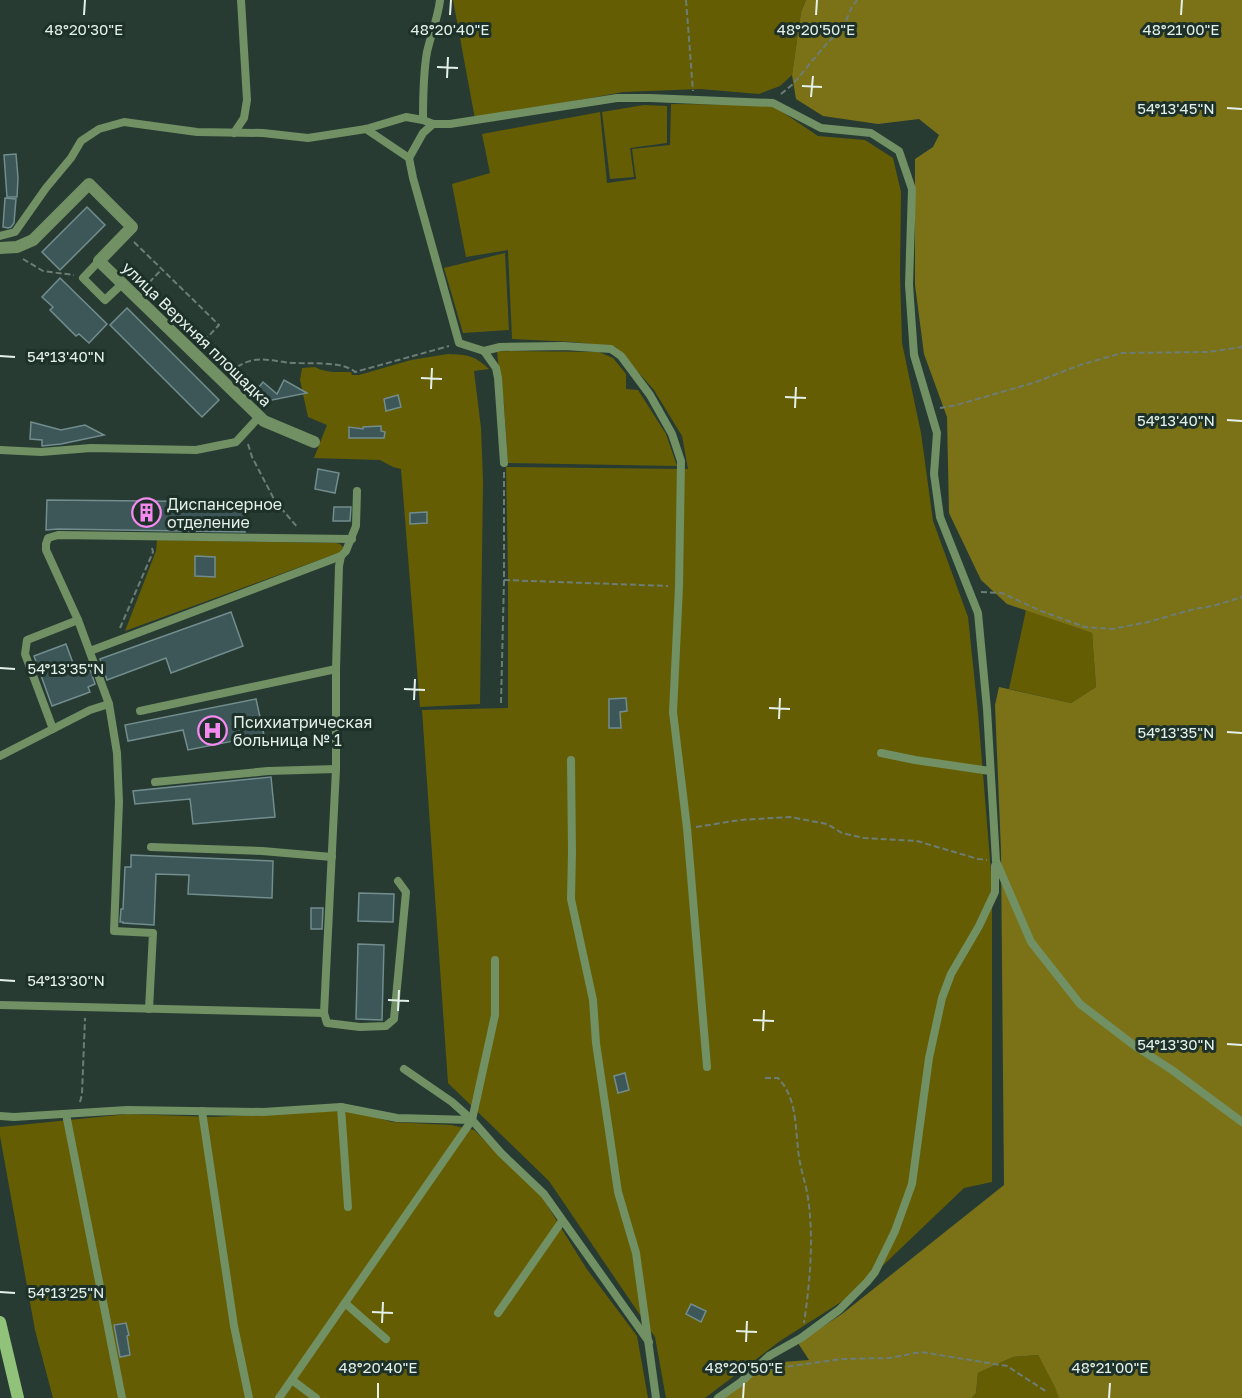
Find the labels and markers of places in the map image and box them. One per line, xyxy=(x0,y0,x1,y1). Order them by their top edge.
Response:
place label: Диспансерное отделение xyxy=(167,494,282,532)
building icon: Диспансерное отделение xyxy=(130,497,162,529)
place label: Психиатрическая больница № 1 xyxy=(233,712,372,750)
hospital icon: Психиатрическая больница № 1 xyxy=(196,715,228,747)

